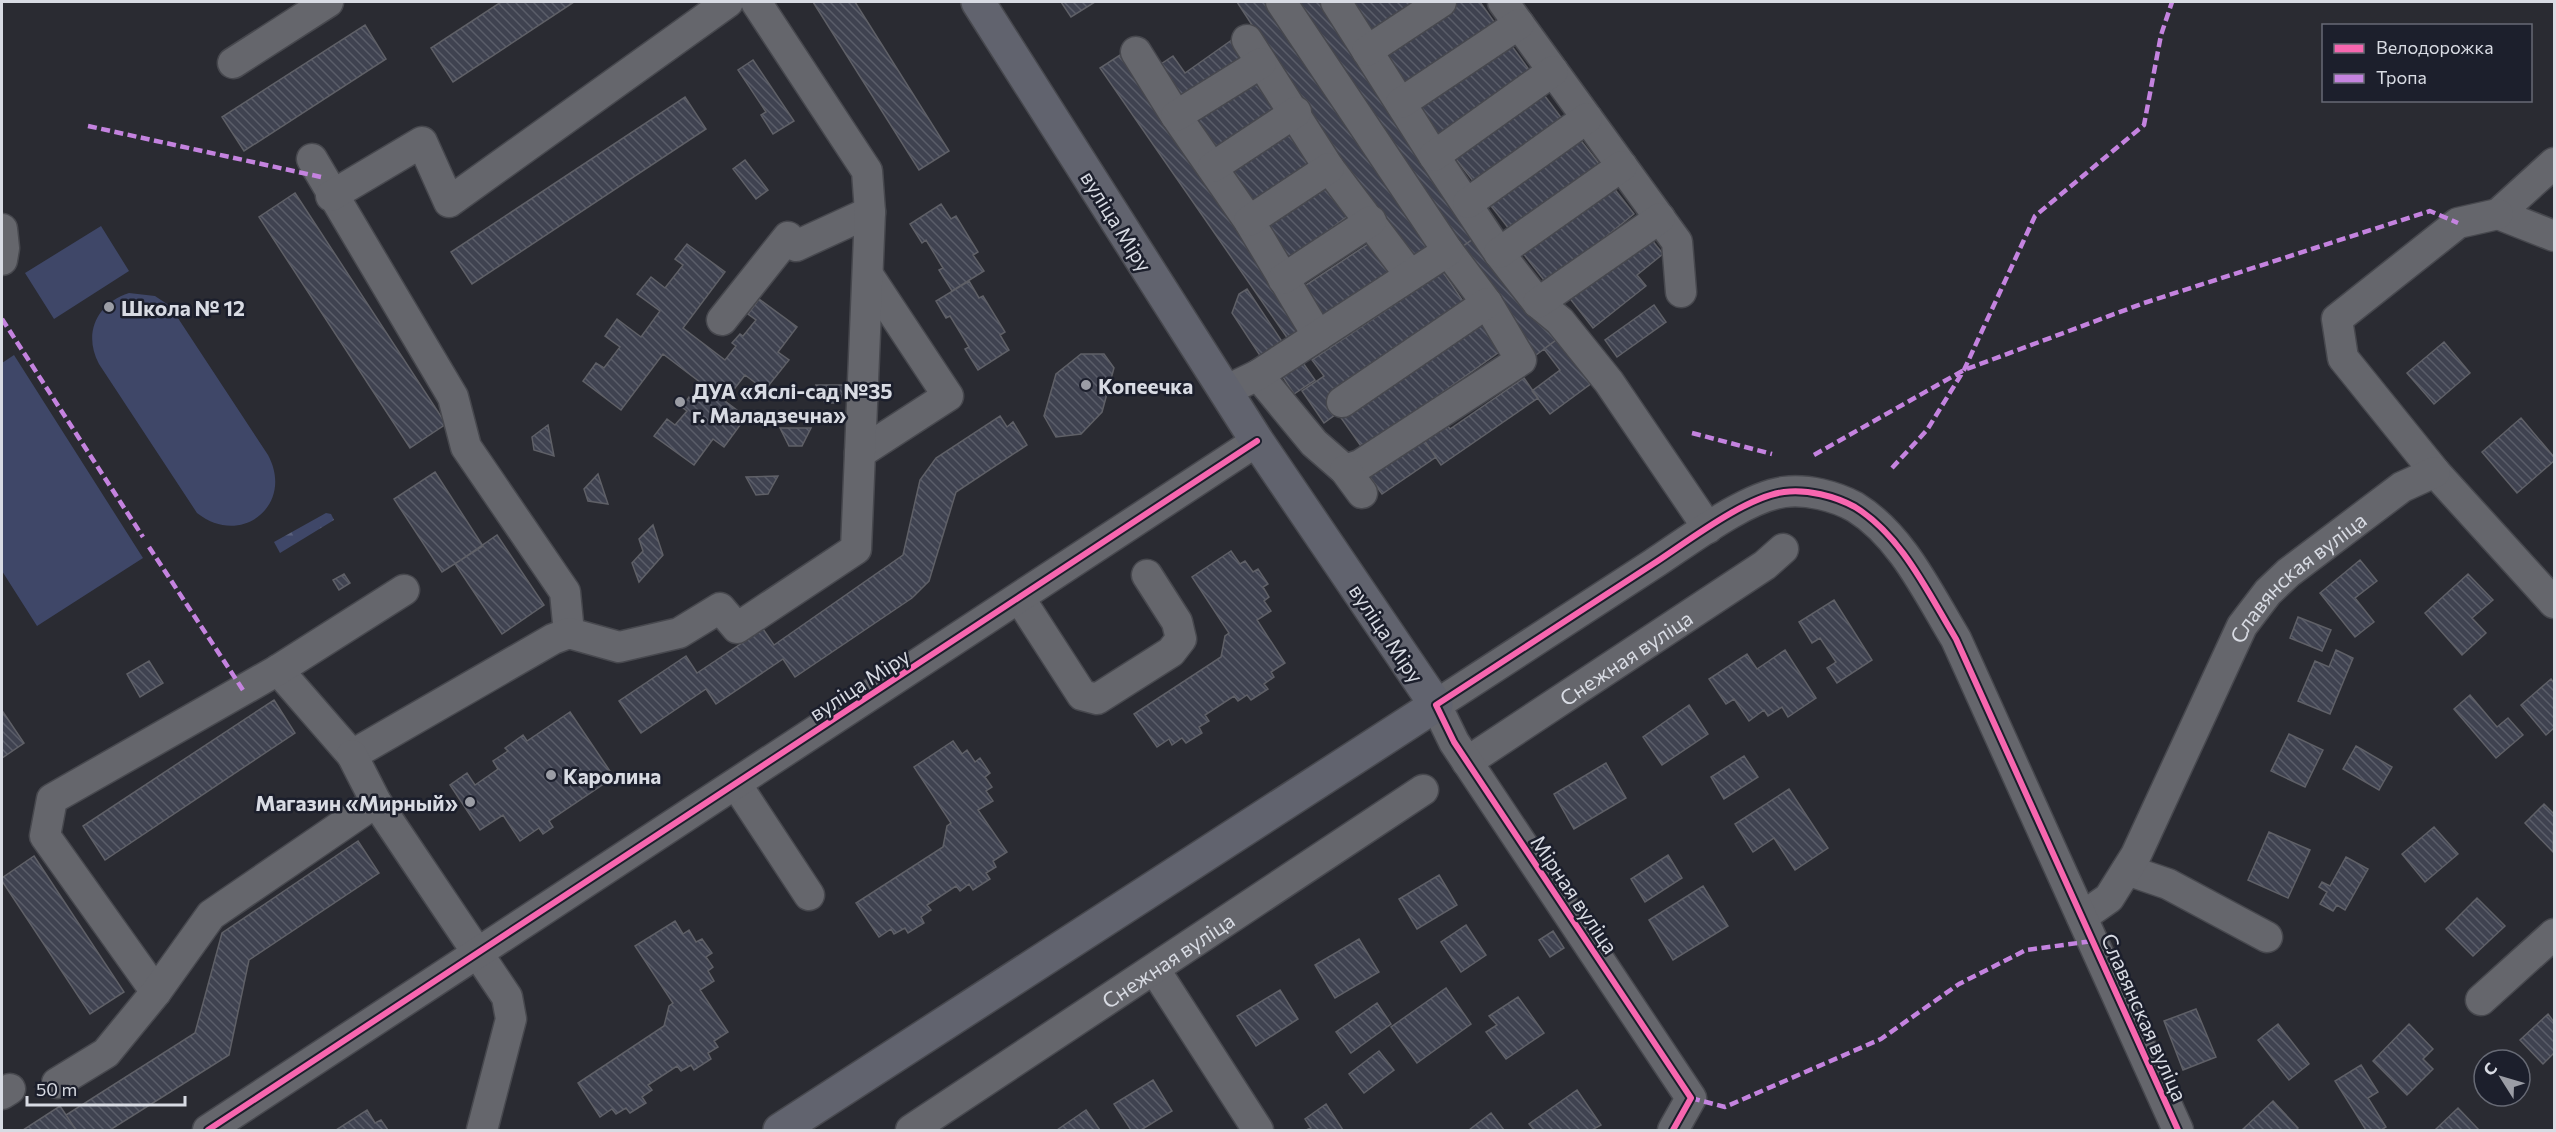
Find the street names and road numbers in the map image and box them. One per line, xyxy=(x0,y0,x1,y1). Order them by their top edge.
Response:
street label: вуліца Міру xyxy=(1076,166,1158,276)
street label: Славянская вуліца xyxy=(2224,506,2371,646)
street label: вуліца Міру xyxy=(1345,579,1429,687)
street label: Снежная вуліца xyxy=(1554,604,1697,710)
street label: вуліца Міру xyxy=(804,642,914,726)
street label: Мірная вуліца xyxy=(1526,830,1624,958)
street label: Снежная вуліца xyxy=(1097,907,1239,1013)
street label: Славянская вуліца xyxy=(2097,929,2193,1105)

